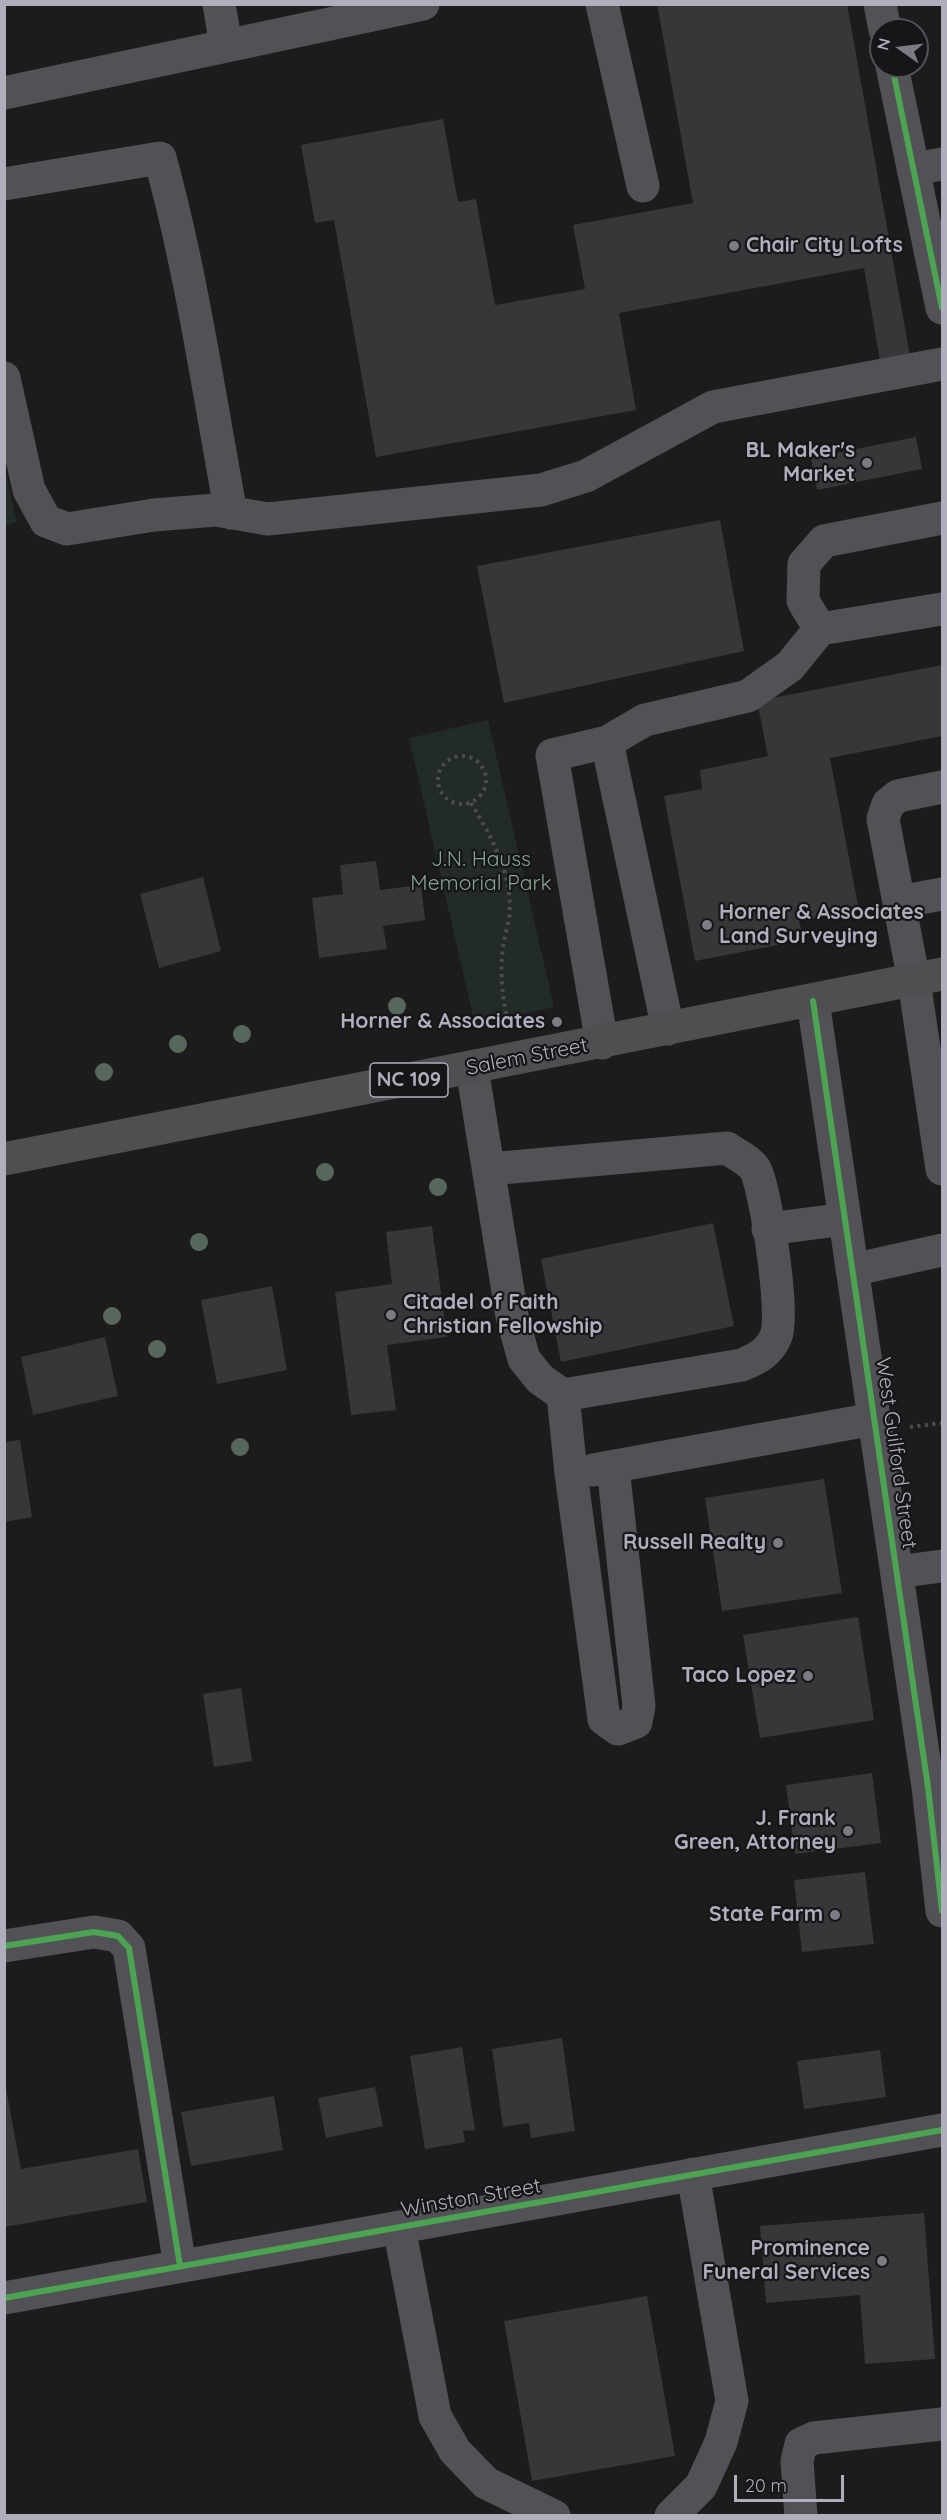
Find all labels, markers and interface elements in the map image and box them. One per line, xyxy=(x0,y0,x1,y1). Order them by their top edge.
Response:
north arrow xyxy=(869,18,929,78)
text: N xyxy=(872,36,895,52)
place label: Chair City Lofts xyxy=(746,233,903,259)
marker: Chair City Lofts xyxy=(727,239,741,253)
place label: BL Maker's Market xyxy=(746,438,855,488)
marker: BL Maker's Market xyxy=(860,456,874,470)
park label: J.N. Hauss Memorial Park xyxy=(410,847,552,897)
place label: Horner & Associates Land Surveying xyxy=(719,900,924,950)
marker: Horner & Associates Land Surveying xyxy=(700,918,714,932)
place label: Horner & Associates xyxy=(340,1009,545,1035)
marker: Horner & Associates xyxy=(550,1015,564,1029)
street label: Salem Street xyxy=(464,1033,590,1081)
road number: NC 109 xyxy=(370,1063,448,1097)
place label: Citadel of Faith Christian Fellowship xyxy=(403,1290,602,1340)
marker: Citadel of Faith Christian Fellowship xyxy=(384,1308,398,1322)
street label: West Guilford Street xyxy=(870,1356,922,1550)
place label: Russell Realty xyxy=(623,1530,766,1556)
marker: Russell Realty xyxy=(771,1536,785,1550)
place label: Taco Lopez xyxy=(681,1663,796,1689)
marker: Taco Lopez xyxy=(801,1669,815,1683)
place label: J. Frank Green, Attorney xyxy=(674,1806,836,1856)
marker: J. Frank Green, Attorney xyxy=(841,1824,855,1838)
place label: State Farm xyxy=(709,1902,823,1928)
marker: State Farm xyxy=(828,1908,842,1922)
street label: Winston Street xyxy=(399,2173,543,2223)
place label: Prominence Funeral Services xyxy=(702,2236,870,2286)
marker: Prominence Funeral Services xyxy=(875,2254,889,2268)
scale bar xyxy=(737,2463,846,2501)
text: 20 m xyxy=(745,2474,787,2497)

